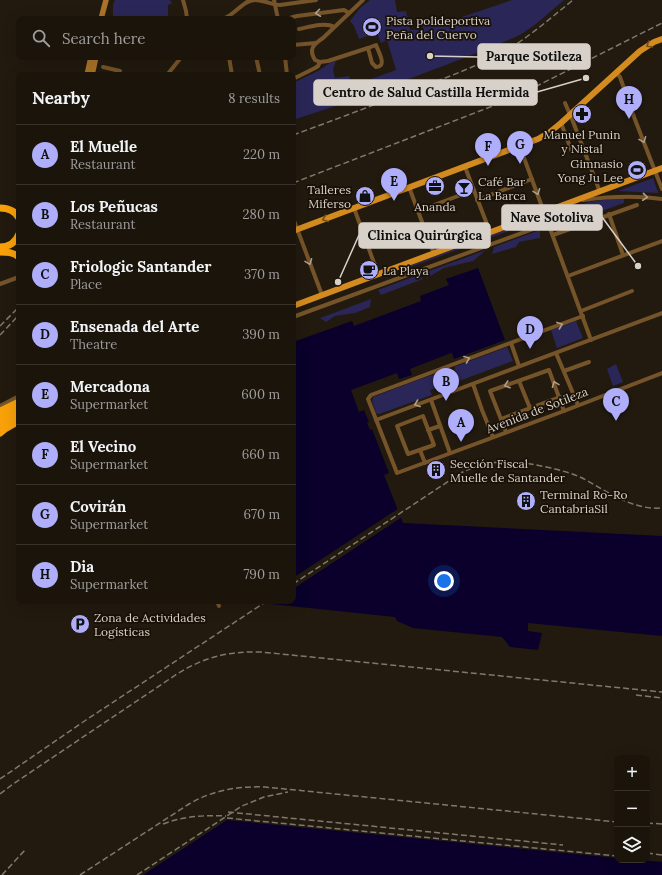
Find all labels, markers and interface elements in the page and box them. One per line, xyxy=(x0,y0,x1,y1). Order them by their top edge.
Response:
one-way arrow xyxy=(315,8,321,17)
place label: Pista polideportiva Peña del Cuervo xyxy=(386,13,490,42)
search box xyxy=(16,16,296,60)
sports icon: Pista polideportiva Peña del Cuervo xyxy=(361,16,383,38)
icon: search xyxy=(30,27,52,49)
text: Search here xyxy=(62,29,145,48)
one-way arrow xyxy=(646,41,653,48)
callout: Parque Sotileza xyxy=(478,44,590,69)
text: Parque Sotileza xyxy=(486,48,582,65)
callout: Centro de Salud Castilla Hermida xyxy=(314,80,537,105)
text: Centro de Salud Castilla Hermida xyxy=(323,84,529,101)
pin: H xyxy=(616,86,642,119)
text: Nearby xyxy=(32,87,90,109)
text: 8 results xyxy=(228,90,280,107)
pharmacy icon: Manuel Punin y Nistal xyxy=(571,103,593,125)
place label: Manuel Punin y Nistal xyxy=(544,127,620,156)
pin: G xyxy=(507,131,533,164)
pin: F xyxy=(475,133,501,166)
one-way arrow xyxy=(638,136,646,143)
text: El Muelle xyxy=(70,137,137,156)
text: A xyxy=(41,146,49,163)
text: 220 m xyxy=(243,146,280,163)
text: Restaurant xyxy=(70,156,136,173)
place label: Gimnasio Yong Ju Lee xyxy=(556,156,623,185)
sports icon: Gimnasio Yong Ju Lee xyxy=(626,159,648,181)
pin: E xyxy=(381,168,407,201)
place label: Café Bar La Barca xyxy=(478,174,526,203)
office icon: Ananda xyxy=(424,175,446,197)
bar icon: Café Bar La Barca xyxy=(453,177,475,199)
place label: Talleres Miferso xyxy=(307,182,351,211)
shop icon: Talleres Miferso xyxy=(354,185,376,207)
one-way arrow xyxy=(532,189,540,196)
one-way arrow xyxy=(642,192,648,201)
text: Los Peñucas xyxy=(70,197,158,216)
place label: Ananda xyxy=(413,199,456,214)
callout: Nave Sotoliva xyxy=(502,205,602,230)
text: B xyxy=(41,206,49,223)
text: 280 m xyxy=(243,206,280,223)
text: Nave Sotoliva xyxy=(510,209,594,226)
one-way arrow xyxy=(322,214,329,222)
text: Restaurant xyxy=(70,216,136,233)
callout: Clinica Quirúrgica xyxy=(359,223,490,248)
text: Clinica Quirúrgica xyxy=(368,227,483,244)
text: Friologic Santander xyxy=(70,257,211,276)
one-way arrow xyxy=(305,258,313,265)
cafe icon: La Playa xyxy=(358,259,380,281)
place label: La Playa xyxy=(383,263,429,278)
text: C xyxy=(41,266,49,283)
text: 370 m xyxy=(244,266,280,283)
text: Place xyxy=(70,276,102,293)
pin: D xyxy=(517,316,543,349)
text: Ensenada del Arte xyxy=(70,317,199,336)
one-way arrow xyxy=(556,321,563,329)
text: D xyxy=(40,326,50,343)
text: 390 m xyxy=(242,326,280,343)
text: Theatre xyxy=(70,336,117,353)
one-way arrow xyxy=(463,356,470,364)
pin: B xyxy=(433,368,459,401)
text: Mercadona xyxy=(70,377,150,396)
one-way arrow xyxy=(551,380,559,387)
one-way arrow xyxy=(503,381,510,389)
street label: Avenida de Sotileza xyxy=(483,384,590,437)
text: E xyxy=(41,386,49,403)
text: 600 m xyxy=(241,386,280,403)
pin: C xyxy=(603,388,629,421)
text: Supermarket xyxy=(70,396,148,413)
one-way arrow xyxy=(413,400,420,408)
pin: A xyxy=(448,409,474,442)
text: El Vecino xyxy=(70,437,136,456)
text: F xyxy=(41,446,49,463)
text: 660 m xyxy=(242,446,280,463)
text: Supermarket xyxy=(70,456,148,473)
place label: Sección Fiscal Muelle de Santander xyxy=(450,456,566,485)
building icon: Sección Fiscal Muelle de Santander xyxy=(425,459,447,481)
place label: Terminal Ro-Ro CantabriaSil xyxy=(540,487,627,516)
building icon: Terminal Ro-Ro CantabriaSil xyxy=(515,490,537,512)
text: Covirán xyxy=(70,497,126,516)
text: G xyxy=(40,506,50,523)
text: 670 m xyxy=(243,506,280,523)
text: Supermarket xyxy=(70,516,148,533)
text: Dia xyxy=(70,557,94,576)
text: H xyxy=(40,566,50,583)
text: 790 m xyxy=(243,566,280,583)
your location xyxy=(434,571,454,591)
text: Supermarket xyxy=(70,576,148,593)
place label: Zona de Actividades Logísticas xyxy=(94,610,206,639)
parking icon: Zona de Actividades Logísticas xyxy=(69,613,91,635)
map controls xyxy=(614,755,650,863)
button: + xyxy=(614,755,650,791)
button: − xyxy=(614,791,650,827)
button: layers xyxy=(614,827,650,863)

